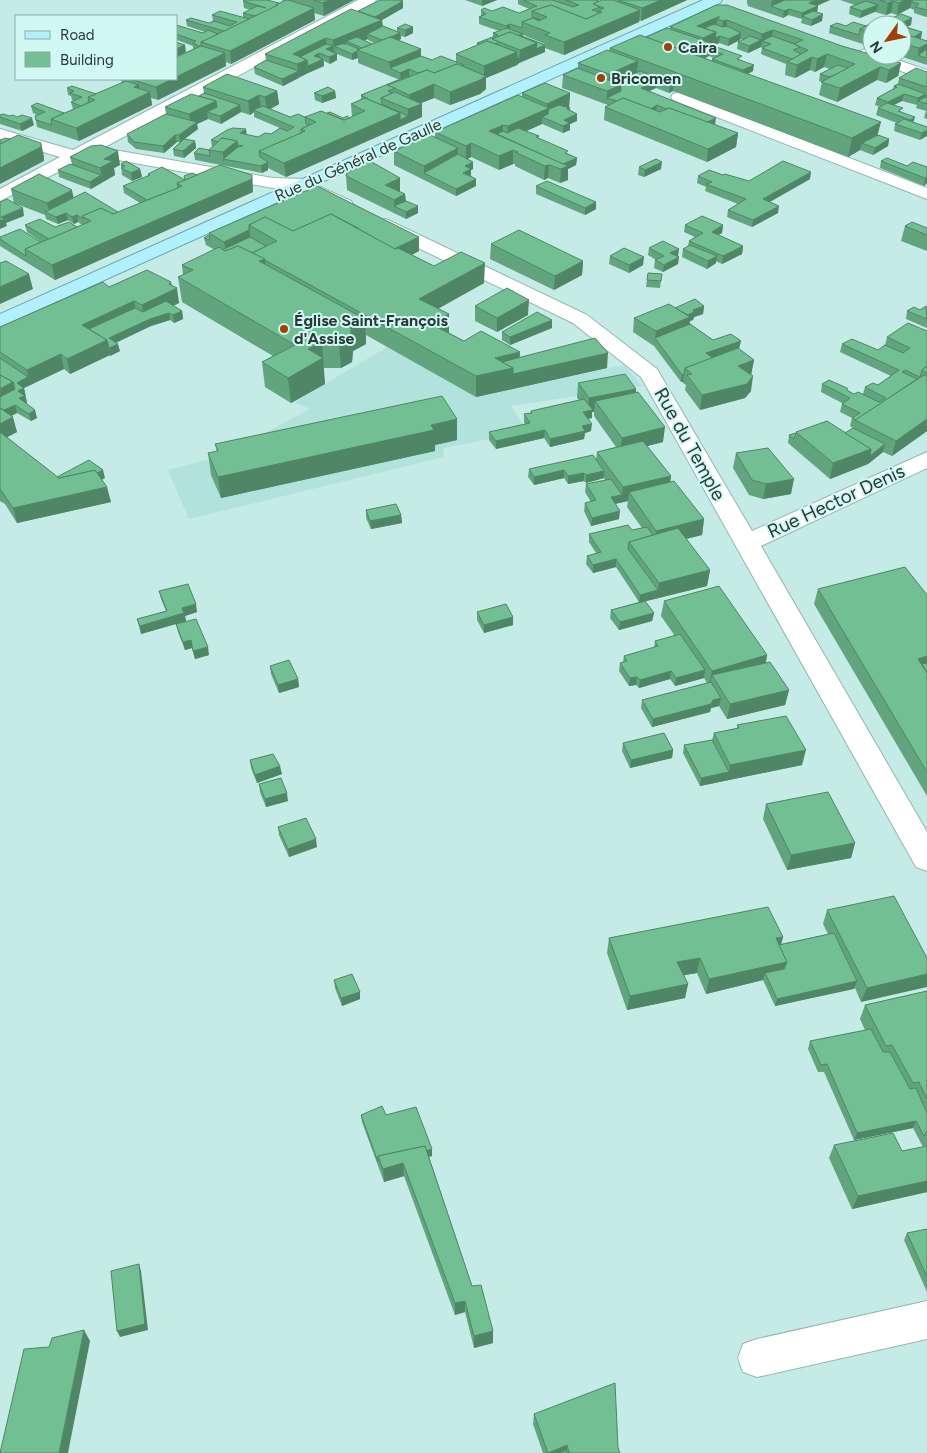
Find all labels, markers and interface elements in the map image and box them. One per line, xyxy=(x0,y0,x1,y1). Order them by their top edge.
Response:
legend xyxy=(15,15,178,80)
north arrow xyxy=(862,15,912,65)
text: Road xyxy=(60,26,95,44)
place label: Caira xyxy=(678,38,717,57)
text: N xyxy=(866,38,887,56)
marker: Caira xyxy=(662,41,674,53)
text: Building xyxy=(60,51,114,69)
place label: Bricomen xyxy=(611,69,681,88)
marker: Bricomen xyxy=(595,72,607,84)
street label: Rue du Général de Gaulle xyxy=(272,114,445,205)
place label: Église Saint-François d'Assise xyxy=(294,311,448,348)
marker: Église Saint-François d'Assise xyxy=(278,323,290,335)
street label: Rue du Temple xyxy=(649,383,731,505)
street label: Rue Hector Denis xyxy=(764,459,909,543)

